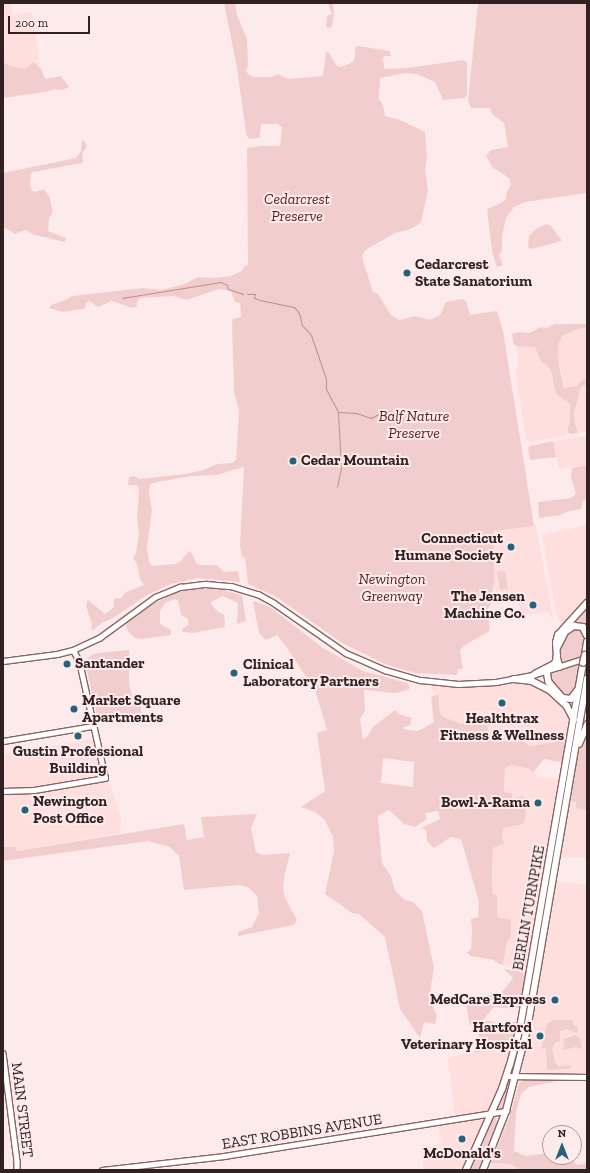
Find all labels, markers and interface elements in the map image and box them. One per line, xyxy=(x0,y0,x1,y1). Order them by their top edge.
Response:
scale bar xyxy=(10,8,92,34)
text: 200 m xyxy=(15,16,48,30)
park label: Cedarcrest Preserve xyxy=(264,190,330,225)
place label: Cedarcrest State Sanatorium xyxy=(415,255,532,290)
marker: Cedarcrest State Sanatorium xyxy=(402,268,412,278)
park label: Balf Nature Preserve xyxy=(379,407,449,442)
place label: Cedar Mountain xyxy=(301,452,409,470)
marker: Cedar Mountain xyxy=(288,456,298,466)
place label: Connecticut Humane Society xyxy=(395,529,503,564)
marker: Connecticut Humane Society xyxy=(506,542,516,552)
park label: Newington Greenway xyxy=(358,570,426,605)
place label: The Jensen Machine Co. xyxy=(444,587,525,622)
marker: The Jensen Machine Co. xyxy=(528,600,538,610)
place label: Santander xyxy=(75,655,145,673)
place label: Clinical Laboratory Partners xyxy=(243,655,379,690)
marker: Santander xyxy=(62,659,72,669)
marker: Clinical Laboratory Partners xyxy=(228,667,240,679)
place label: Market Square Apartments xyxy=(82,691,181,726)
marker: Healthtrax Fitness & Wellness xyxy=(497,698,507,708)
marker: Market Square Apartments xyxy=(69,704,79,714)
place label: Healthtrax Fitness & Wellness xyxy=(440,709,564,744)
marker: Gustin Professional Building xyxy=(73,731,83,741)
place label: Gustin Professional Building xyxy=(13,742,143,777)
place label: Newington Post Office xyxy=(33,792,107,827)
place label: Bowl-A-Rama xyxy=(441,794,530,812)
marker: Bowl-A-Rama xyxy=(533,798,543,808)
marker: Newington Post Office xyxy=(20,805,30,815)
street label: BERLIN TURNPIKE xyxy=(509,844,549,972)
place label: MedCare Express xyxy=(430,991,546,1009)
marker: MedCare Express xyxy=(549,994,561,1006)
place label: Hartford Veterinary Hospital xyxy=(401,1018,532,1053)
marker: Hartford Veterinary Hospital xyxy=(535,1031,545,1041)
street label: MAIN STREET xyxy=(7,1061,37,1159)
street label: EAST ROBBINS AVENUE xyxy=(220,1110,384,1154)
north arrow xyxy=(542,1125,582,1165)
text: N xyxy=(558,1127,566,1140)
marker: McDonald's xyxy=(457,1134,467,1144)
place label: McDonald's xyxy=(423,1145,501,1163)

